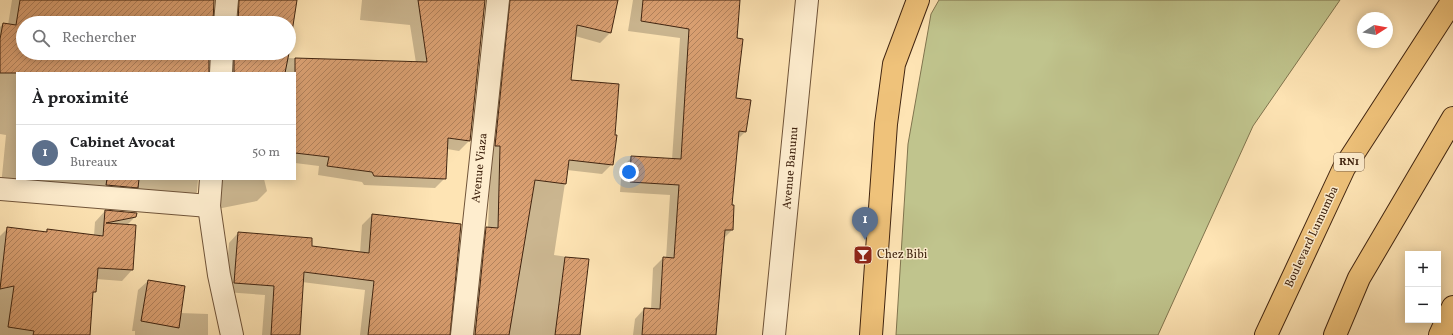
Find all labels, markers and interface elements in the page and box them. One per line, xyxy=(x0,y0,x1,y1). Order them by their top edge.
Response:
north arrow xyxy=(1357,12,1393,48)
search box xyxy=(16,16,296,60)
icon: search xyxy=(30,27,52,49)
text: Rechercher xyxy=(62,28,136,49)
text: À proximité xyxy=(32,87,129,110)
street label: Avenue Banunu xyxy=(779,126,803,210)
street label: Avenue Viaza xyxy=(468,132,492,204)
text: Cabinet Avocat xyxy=(70,133,175,154)
text: 1 xyxy=(42,144,48,162)
text: 50 m xyxy=(252,144,280,162)
road number: RN1 xyxy=(1334,153,1364,171)
text: Bureaux xyxy=(70,154,118,172)
your location xyxy=(619,162,639,182)
street label: Boulevard Lumumba xyxy=(1281,184,1343,290)
pin: 1 xyxy=(852,207,878,240)
bar icon: Chez Bibi xyxy=(852,244,874,266)
place label: Chez Bibi xyxy=(877,247,928,263)
map controls xyxy=(1405,251,1441,323)
button: + xyxy=(1405,251,1441,287)
button: − xyxy=(1405,287,1441,323)

